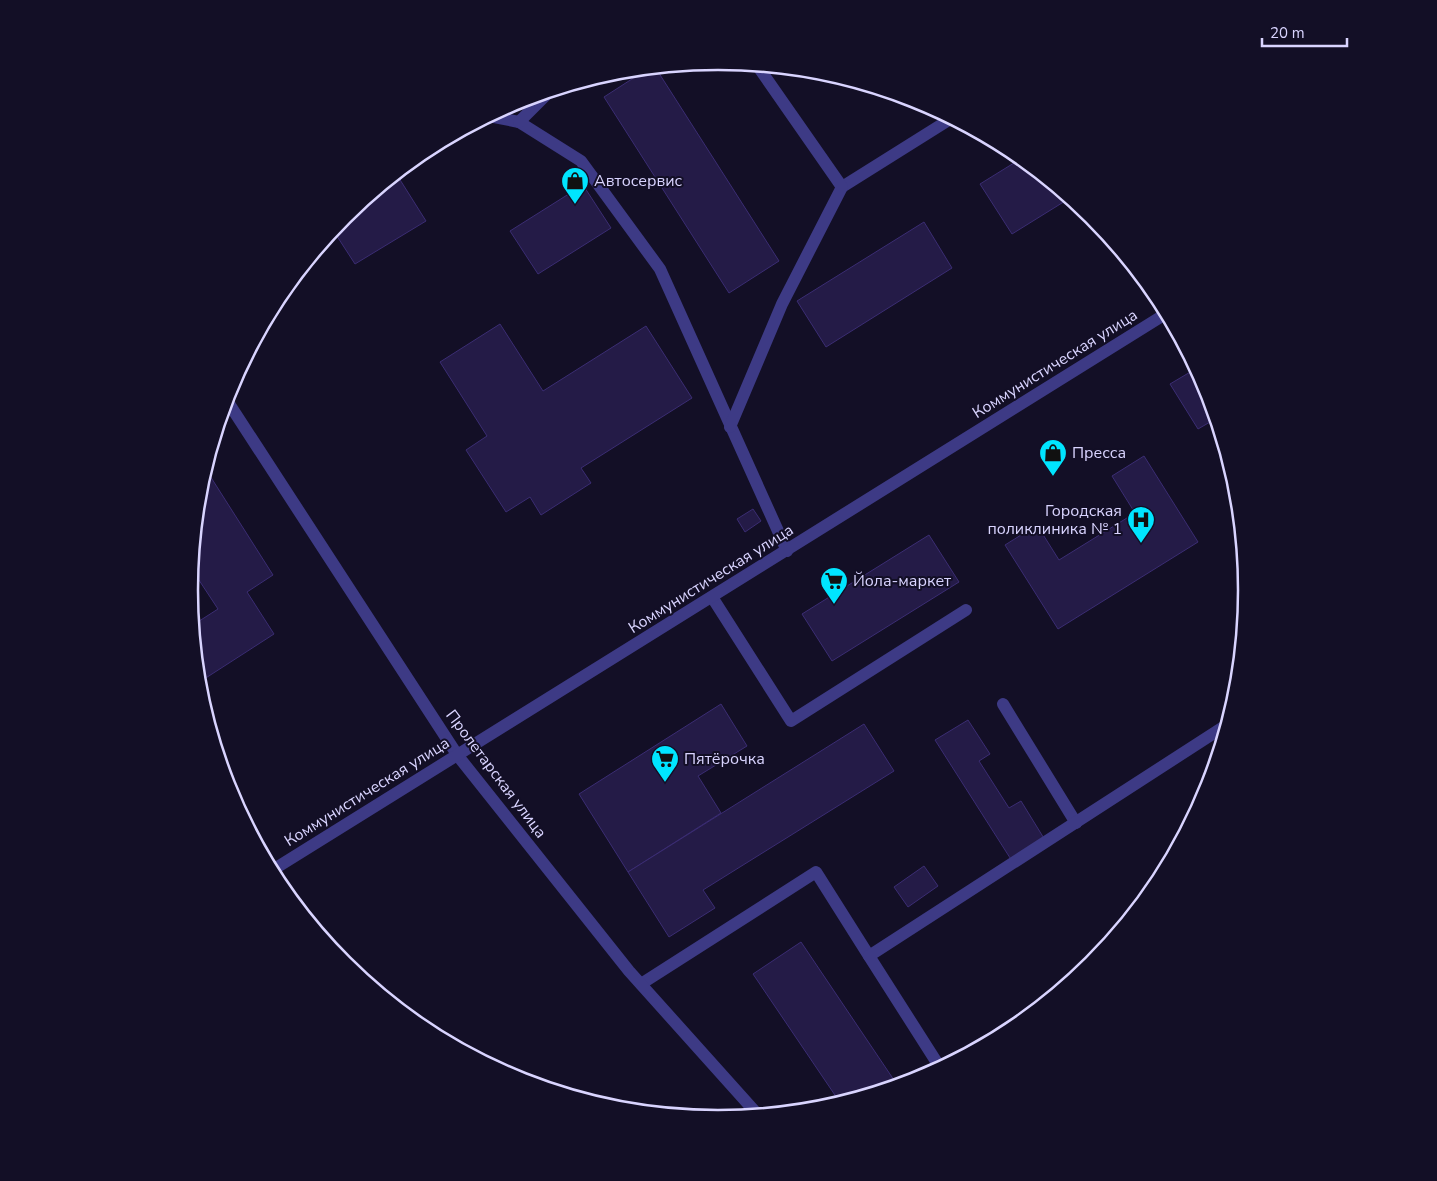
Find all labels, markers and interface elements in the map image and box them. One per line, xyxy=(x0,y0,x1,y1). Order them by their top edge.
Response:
scale bar xyxy=(1262,15,1347,47)
text: 20 m xyxy=(1270,23,1305,43)
shop icon: Автосервис xyxy=(560,166,590,205)
place label: Автосервис xyxy=(594,170,683,192)
street label: Коммунистическая улица xyxy=(968,304,1142,424)
shop icon: Пресса xyxy=(1038,438,1068,477)
place label: Пресса xyxy=(1072,442,1126,464)
place label: Городская поликлиника № 1 xyxy=(987,500,1122,540)
hospital icon: Городская поликлиника № 1 xyxy=(1126,505,1156,544)
street label: Коммунистическая улица xyxy=(624,519,798,639)
supermarket icon: Йола-маркет xyxy=(819,566,849,605)
place label: Йола-маркет xyxy=(853,570,952,592)
street label: Пролетарская улица xyxy=(440,705,552,843)
street label: Коммунистическая улица xyxy=(280,732,454,852)
supermarket icon: Пятёрочка xyxy=(650,744,680,783)
place label: Пятёрочка xyxy=(684,748,765,770)

